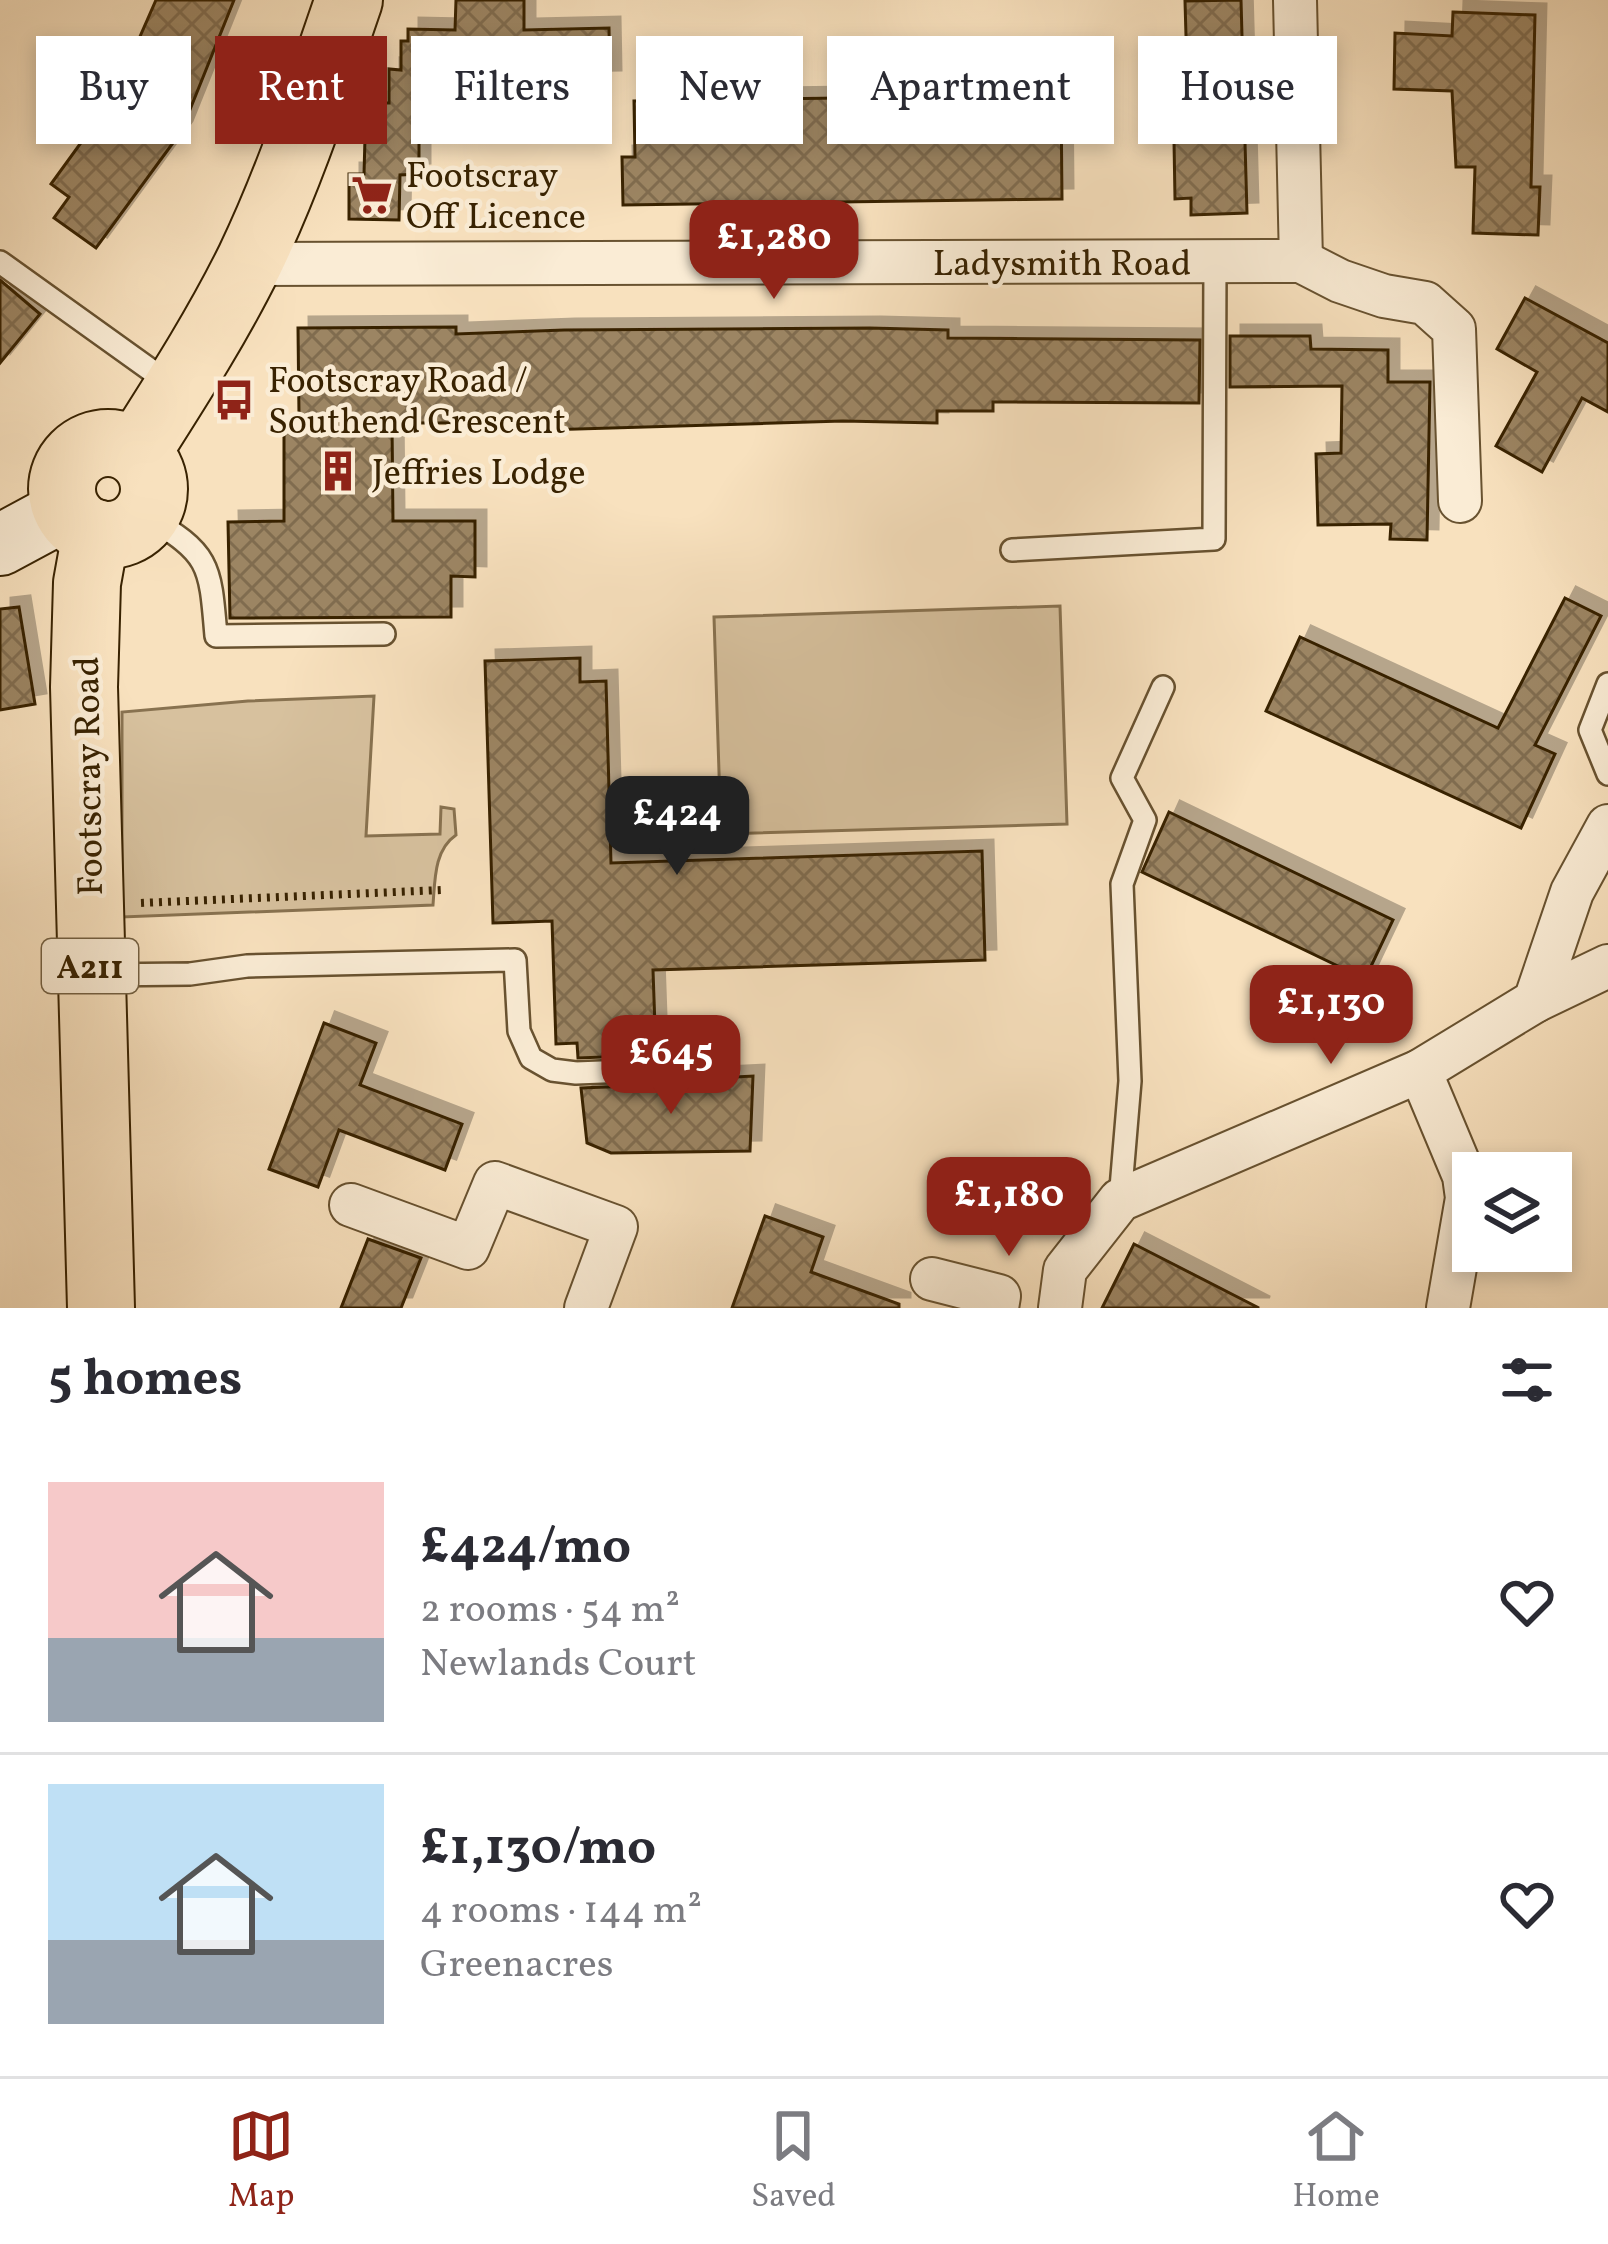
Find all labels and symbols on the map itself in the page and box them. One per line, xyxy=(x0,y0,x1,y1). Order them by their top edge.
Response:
place label: Footscray Off Licence xyxy=(406,153,586,244)
supermarket icon: Footscray Off Licence xyxy=(349,172,395,218)
pin: £1,280 xyxy=(676,200,872,302)
street label: Ladysmith Road xyxy=(933,241,1191,291)
place label: Footscray Road / Southend Crescent xyxy=(268,358,566,449)
bus stop icon: Footscray Road / Southend Crescent xyxy=(211,377,257,423)
building icon: Jeffries Lodge xyxy=(315,448,361,494)
place label: Jeffries Lodge xyxy=(372,450,586,500)
street label: Footscray Road xyxy=(64,656,118,896)
pin: £424 xyxy=(606,776,748,878)
road number: A211 xyxy=(42,939,138,993)
pin: £1,130 xyxy=(1233,965,1429,1067)
pin: £645 xyxy=(600,1015,742,1117)
pin: £1,180 xyxy=(911,1157,1107,1259)

